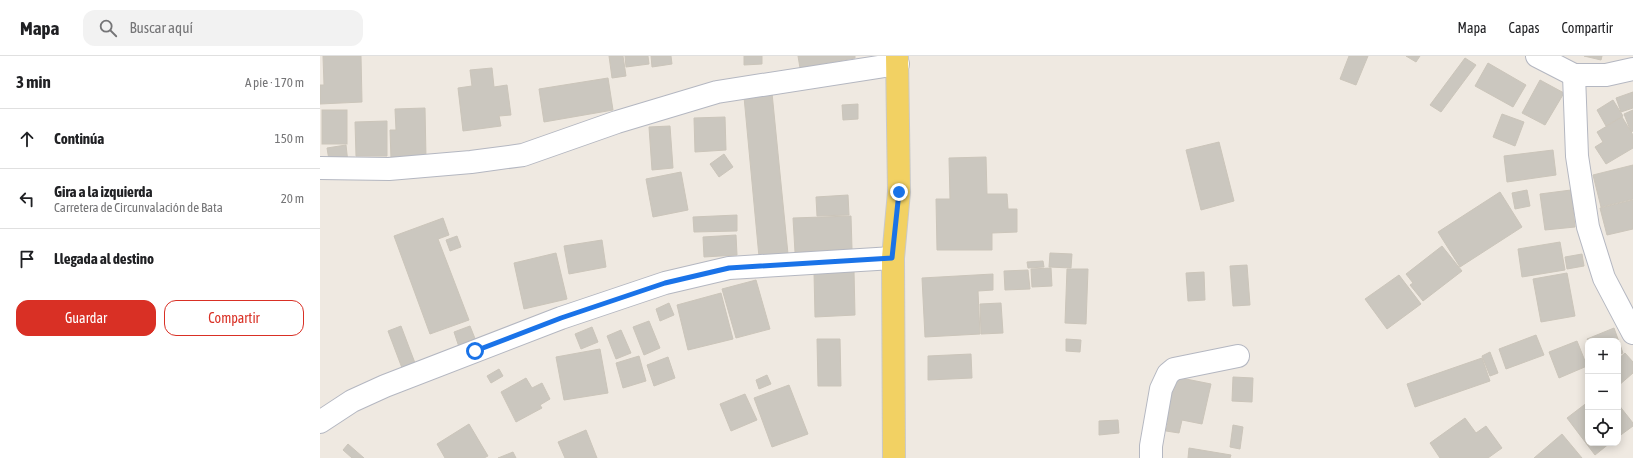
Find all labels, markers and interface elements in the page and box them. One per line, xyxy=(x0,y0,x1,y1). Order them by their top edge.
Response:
search box xyxy=(83,10,363,46)
text: Mapa xyxy=(20,17,59,39)
icon: search xyxy=(97,17,119,39)
text: Buscar aquí xyxy=(129,19,193,36)
text: Mapa xyxy=(1458,20,1487,36)
text: Capas xyxy=(1509,20,1540,36)
text: Compartir xyxy=(1562,20,1613,36)
text: 3 min xyxy=(16,72,51,92)
text: A pie · 170 m xyxy=(245,75,304,90)
icon: ahead xyxy=(16,128,38,150)
text: Continúa xyxy=(54,130,104,147)
text: 150 m xyxy=(275,131,304,146)
text: Gira a la izquierda xyxy=(54,183,152,200)
route end xyxy=(890,183,908,201)
icon: left xyxy=(16,188,38,210)
text: 20 m xyxy=(281,191,304,206)
text: Carretera de Circunvalación de Bata xyxy=(54,200,223,215)
icon: arrive xyxy=(16,248,38,270)
text: Llegada al destino xyxy=(54,250,154,267)
button: Guardar xyxy=(16,300,156,336)
button: Compartir xyxy=(164,300,304,336)
map controls xyxy=(1585,338,1621,446)
button: + xyxy=(1585,338,1621,374)
route start xyxy=(466,342,484,360)
button: − xyxy=(1585,374,1621,410)
button: locate xyxy=(1585,410,1621,446)

